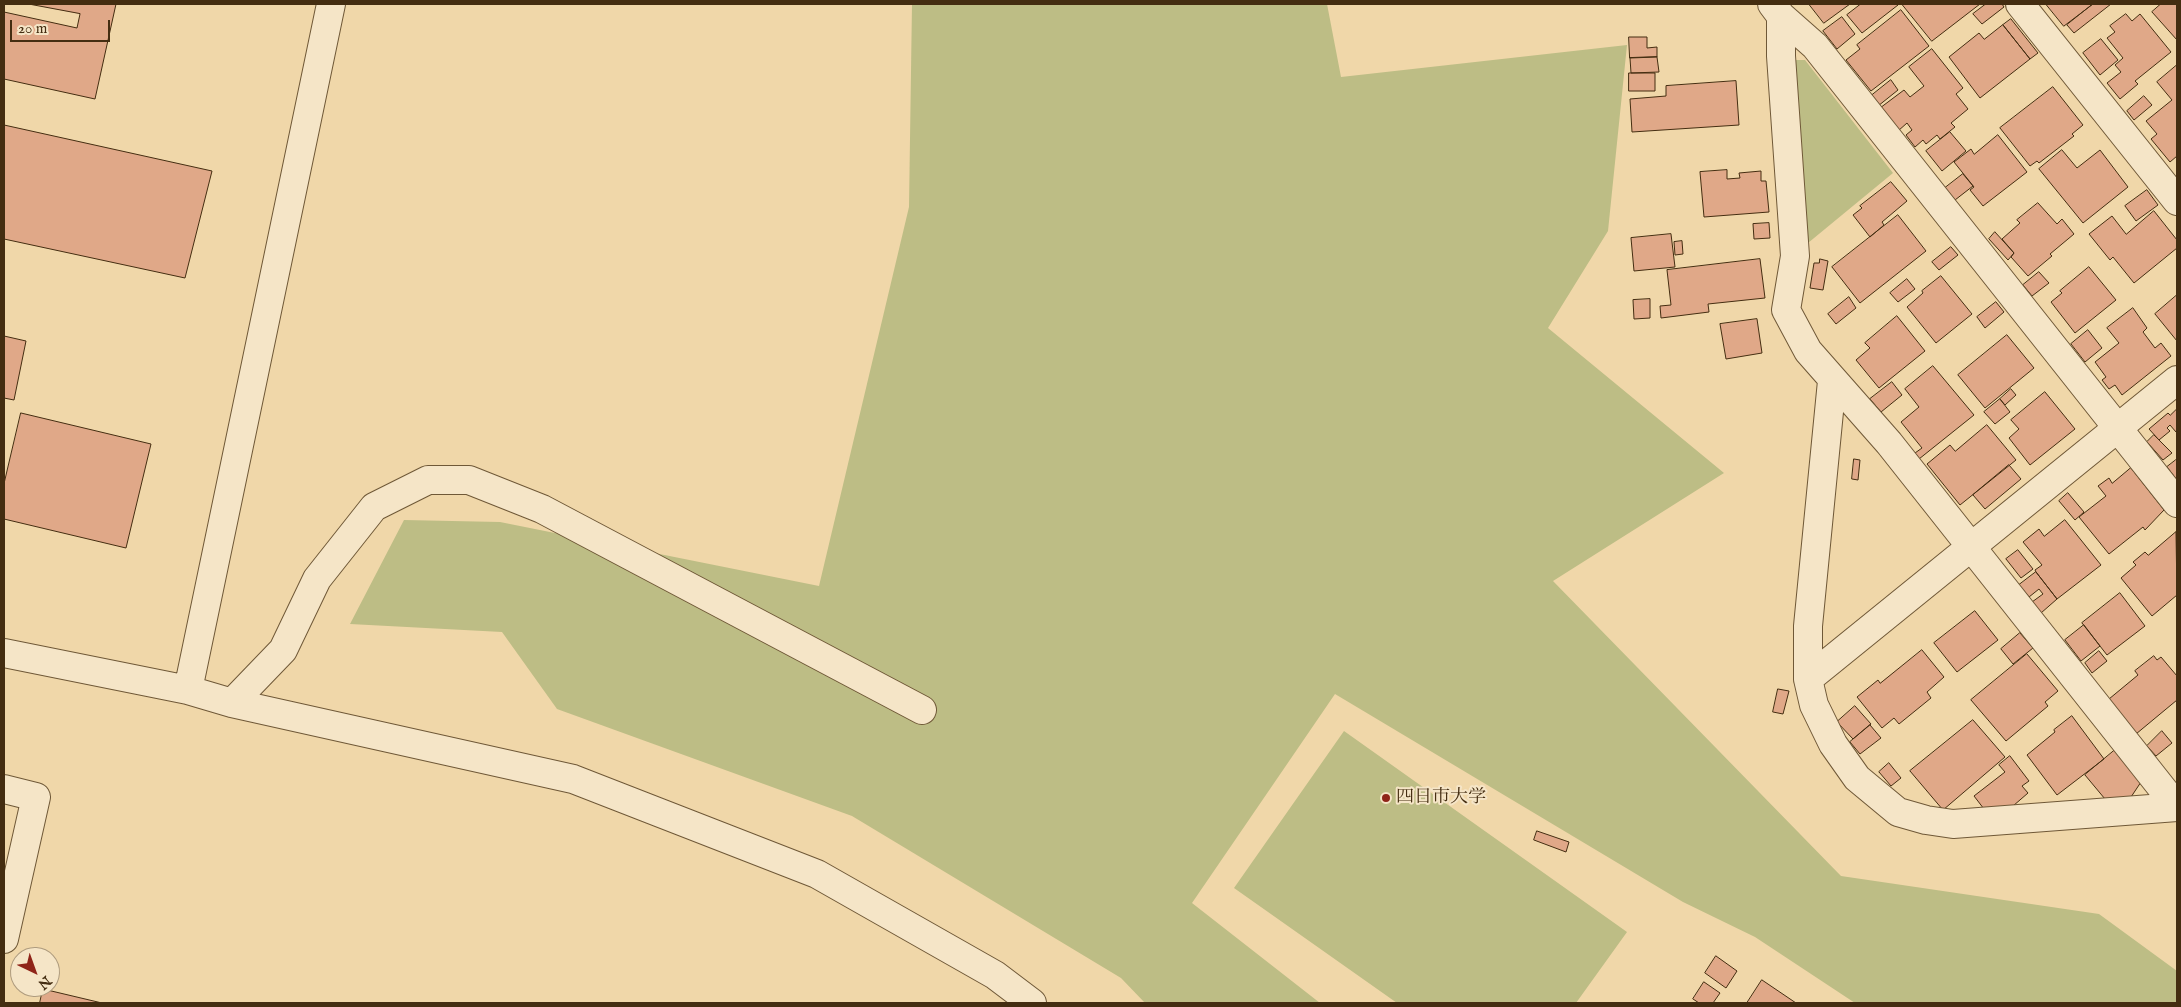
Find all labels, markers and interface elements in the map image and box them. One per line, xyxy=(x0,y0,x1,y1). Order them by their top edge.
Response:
scale bar xyxy=(12,10,112,42)
text: 20 m xyxy=(18,19,47,38)
place label: 四日市大学 xyxy=(1396,787,1486,809)
marker: 四日市大学 xyxy=(1380,792,1392,804)
north arrow xyxy=(10,947,60,997)
text: N xyxy=(34,972,55,993)

